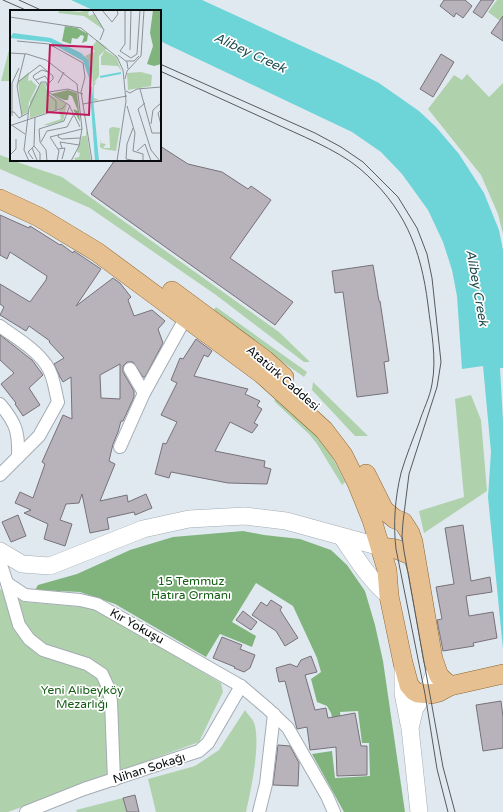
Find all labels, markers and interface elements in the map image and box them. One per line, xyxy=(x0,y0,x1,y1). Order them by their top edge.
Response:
inset map xyxy=(10,10,161,161)
water label: Alibey Creek xyxy=(212,29,289,77)
water label: Alibey Creek xyxy=(462,248,492,328)
street label: Atatürk Caddesi xyxy=(244,343,322,413)
park label: 15 Temmuz Hatıra Ormanı xyxy=(151,574,231,602)
street label: Kır Yokuşu xyxy=(107,605,167,647)
park label: Yeni Alibeyköy Mezarlığı xyxy=(41,683,124,711)
street label: Nihan Sokağı xyxy=(111,750,187,786)

